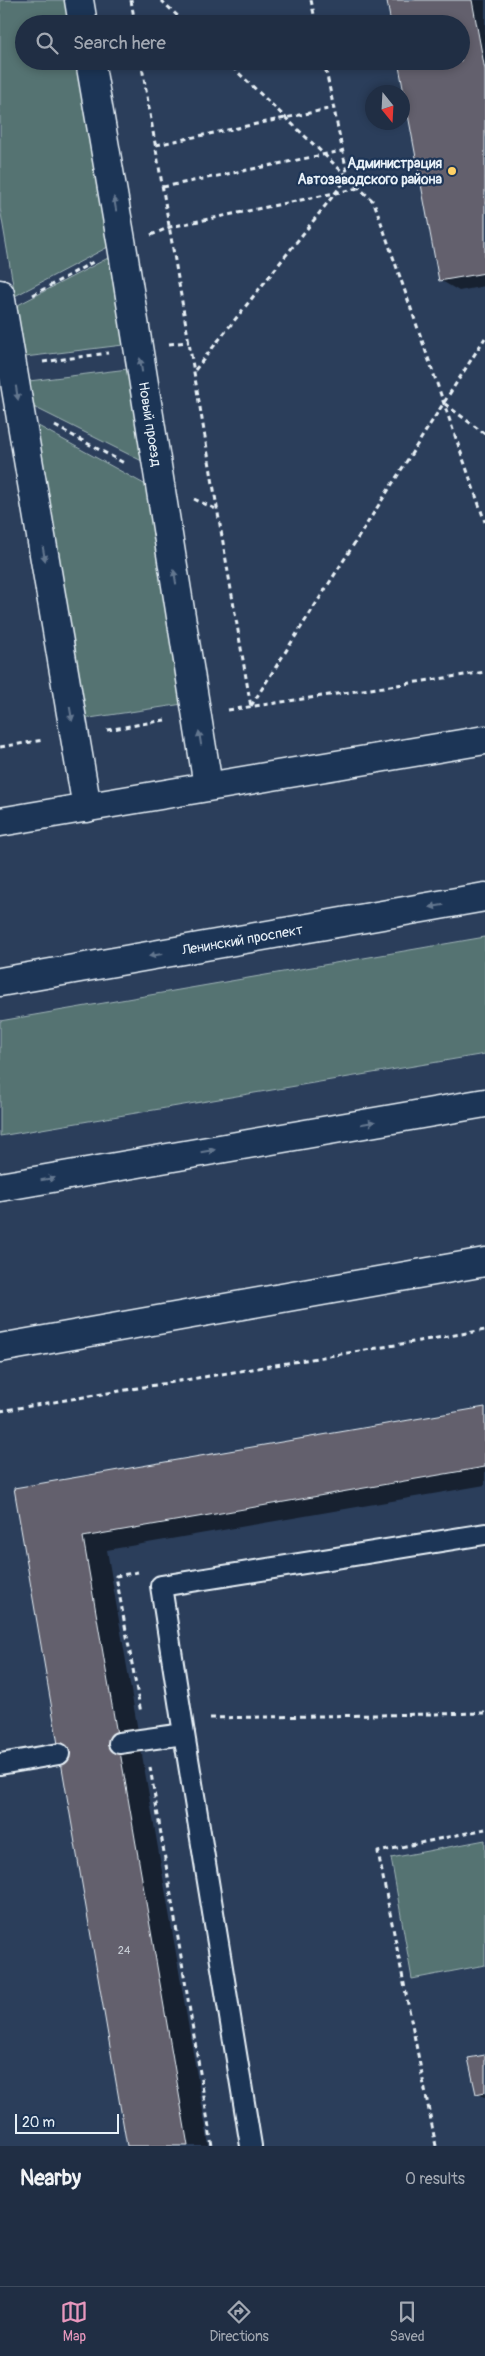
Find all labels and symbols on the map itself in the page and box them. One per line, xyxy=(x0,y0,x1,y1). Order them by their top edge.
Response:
north arrow xyxy=(365,85,410,130)
place label: Администрация Автозаводского района xyxy=(297,155,442,188)
marker: Администрация Автозаводского района xyxy=(446,165,458,177)
one-way arrow xyxy=(110,196,118,212)
one-way arrow xyxy=(136,356,144,372)
street label: Новый проезд xyxy=(135,381,165,468)
one-way arrow xyxy=(13,386,21,402)
one-way arrow xyxy=(41,546,49,562)
one-way arrow xyxy=(170,569,178,585)
one-way arrow xyxy=(68,706,76,722)
one-way arrow xyxy=(196,729,204,745)
one-way arrow xyxy=(429,903,445,911)
street label: Ленинский проспект xyxy=(180,921,304,959)
one-way arrow xyxy=(148,952,164,960)
one-way arrow xyxy=(361,1119,377,1127)
one-way arrow xyxy=(201,1146,217,1154)
one-way arrow xyxy=(40,1174,56,1182)
house number: 24 xyxy=(118,1944,131,1957)
scale bar xyxy=(15,2111,119,2134)

